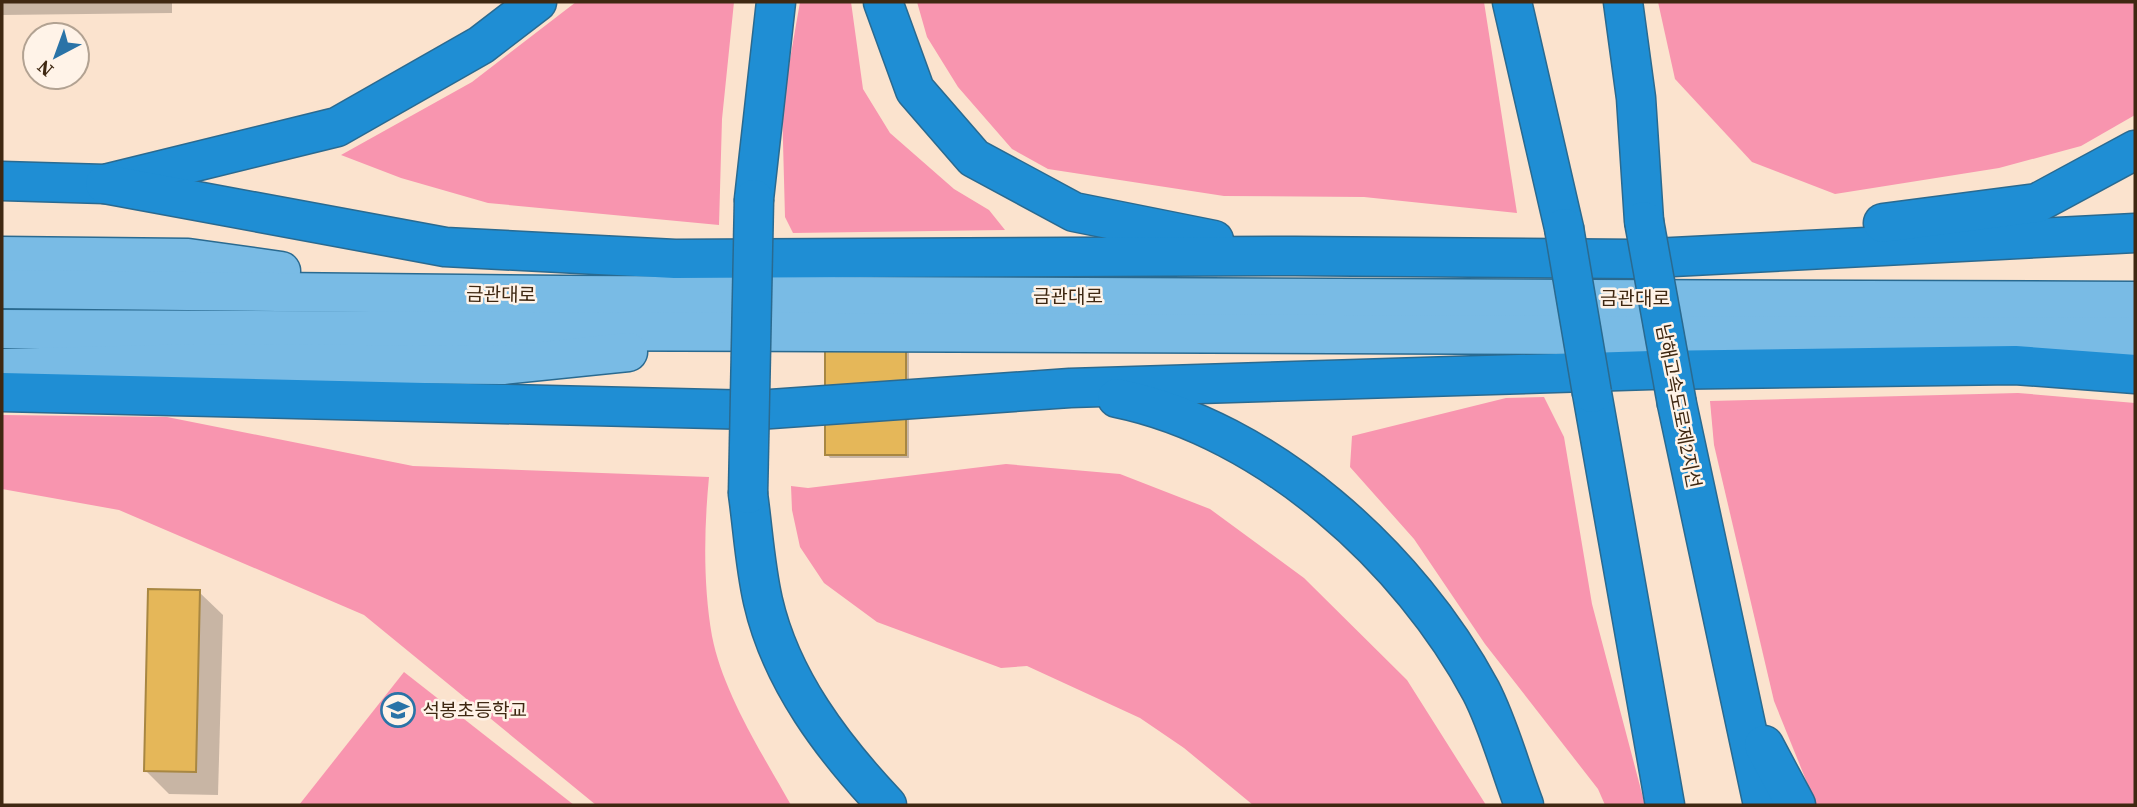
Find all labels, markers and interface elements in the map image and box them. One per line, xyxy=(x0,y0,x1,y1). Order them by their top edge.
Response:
north arrow xyxy=(21,21,91,91)
text: N xyxy=(31,54,59,83)
street label: 금관대로 xyxy=(466,280,536,308)
street label: 금관대로 xyxy=(1033,283,1103,309)
street label: 금관대로 xyxy=(1600,285,1670,311)
street label: 남해고속도로제2지선 xyxy=(1650,322,1708,490)
school or university icon: 석봉초등학교 xyxy=(379,691,417,729)
place label: 석봉초등학교 xyxy=(422,697,527,723)

